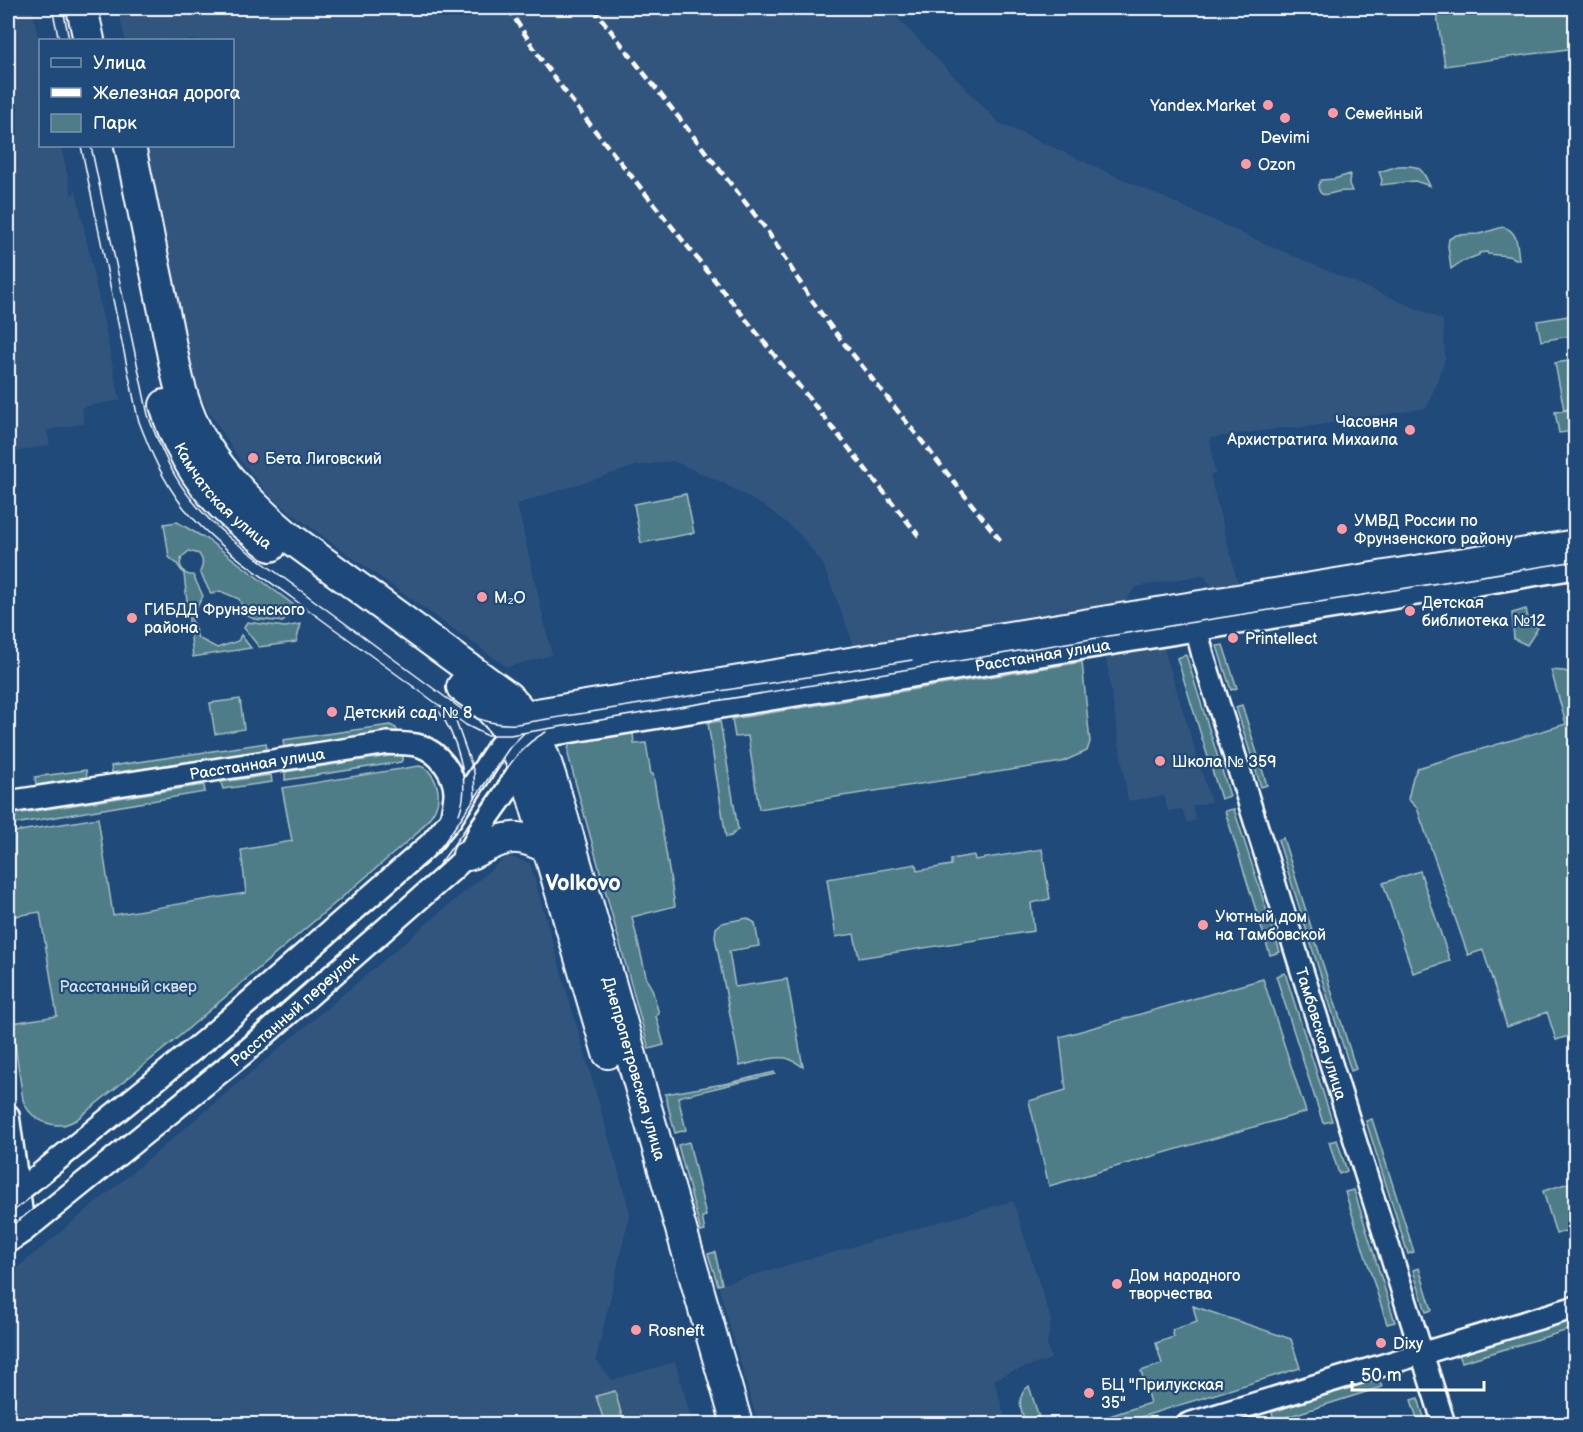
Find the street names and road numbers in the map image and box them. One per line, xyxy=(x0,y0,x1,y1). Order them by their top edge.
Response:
street label: Камчатская улица xyxy=(169,440,275,554)
street label: Расстанная улица xyxy=(973,636,1112,677)
street label: Расстанная улица xyxy=(188,745,327,785)
street label: Расстанный переулок xyxy=(227,948,363,1072)
street label: Тамбовская улица xyxy=(1291,965,1350,1103)
street label: Днепропетровская улица xyxy=(598,975,669,1164)

